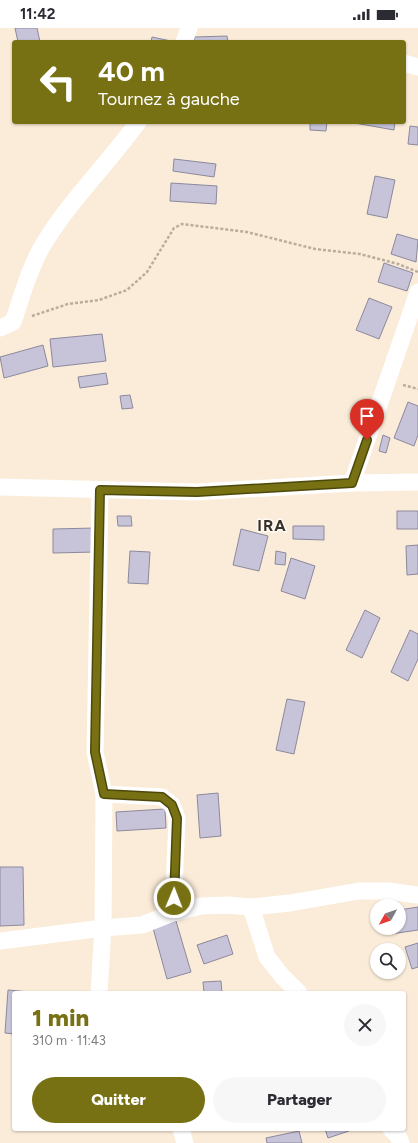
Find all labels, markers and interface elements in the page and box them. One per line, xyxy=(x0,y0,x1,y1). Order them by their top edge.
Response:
text: 11:42 xyxy=(20,5,55,23)
text: 40 m xyxy=(98,54,165,88)
icon: left xyxy=(32,56,84,108)
text: Tournez à gauche xyxy=(98,88,240,110)
pin xyxy=(350,399,384,440)
icon: arrive xyxy=(356,405,378,427)
district label: IRA xyxy=(257,516,287,535)
position arrow xyxy=(153,877,195,919)
north arrow xyxy=(370,899,406,935)
map controls xyxy=(370,899,406,979)
button: search xyxy=(370,943,406,979)
text: 1 min xyxy=(32,1003,89,1032)
button: close xyxy=(344,1004,386,1046)
text: 310 m · 11:43 xyxy=(32,1033,106,1048)
button: Quitter xyxy=(32,1077,205,1123)
button: Partager xyxy=(213,1077,386,1123)

